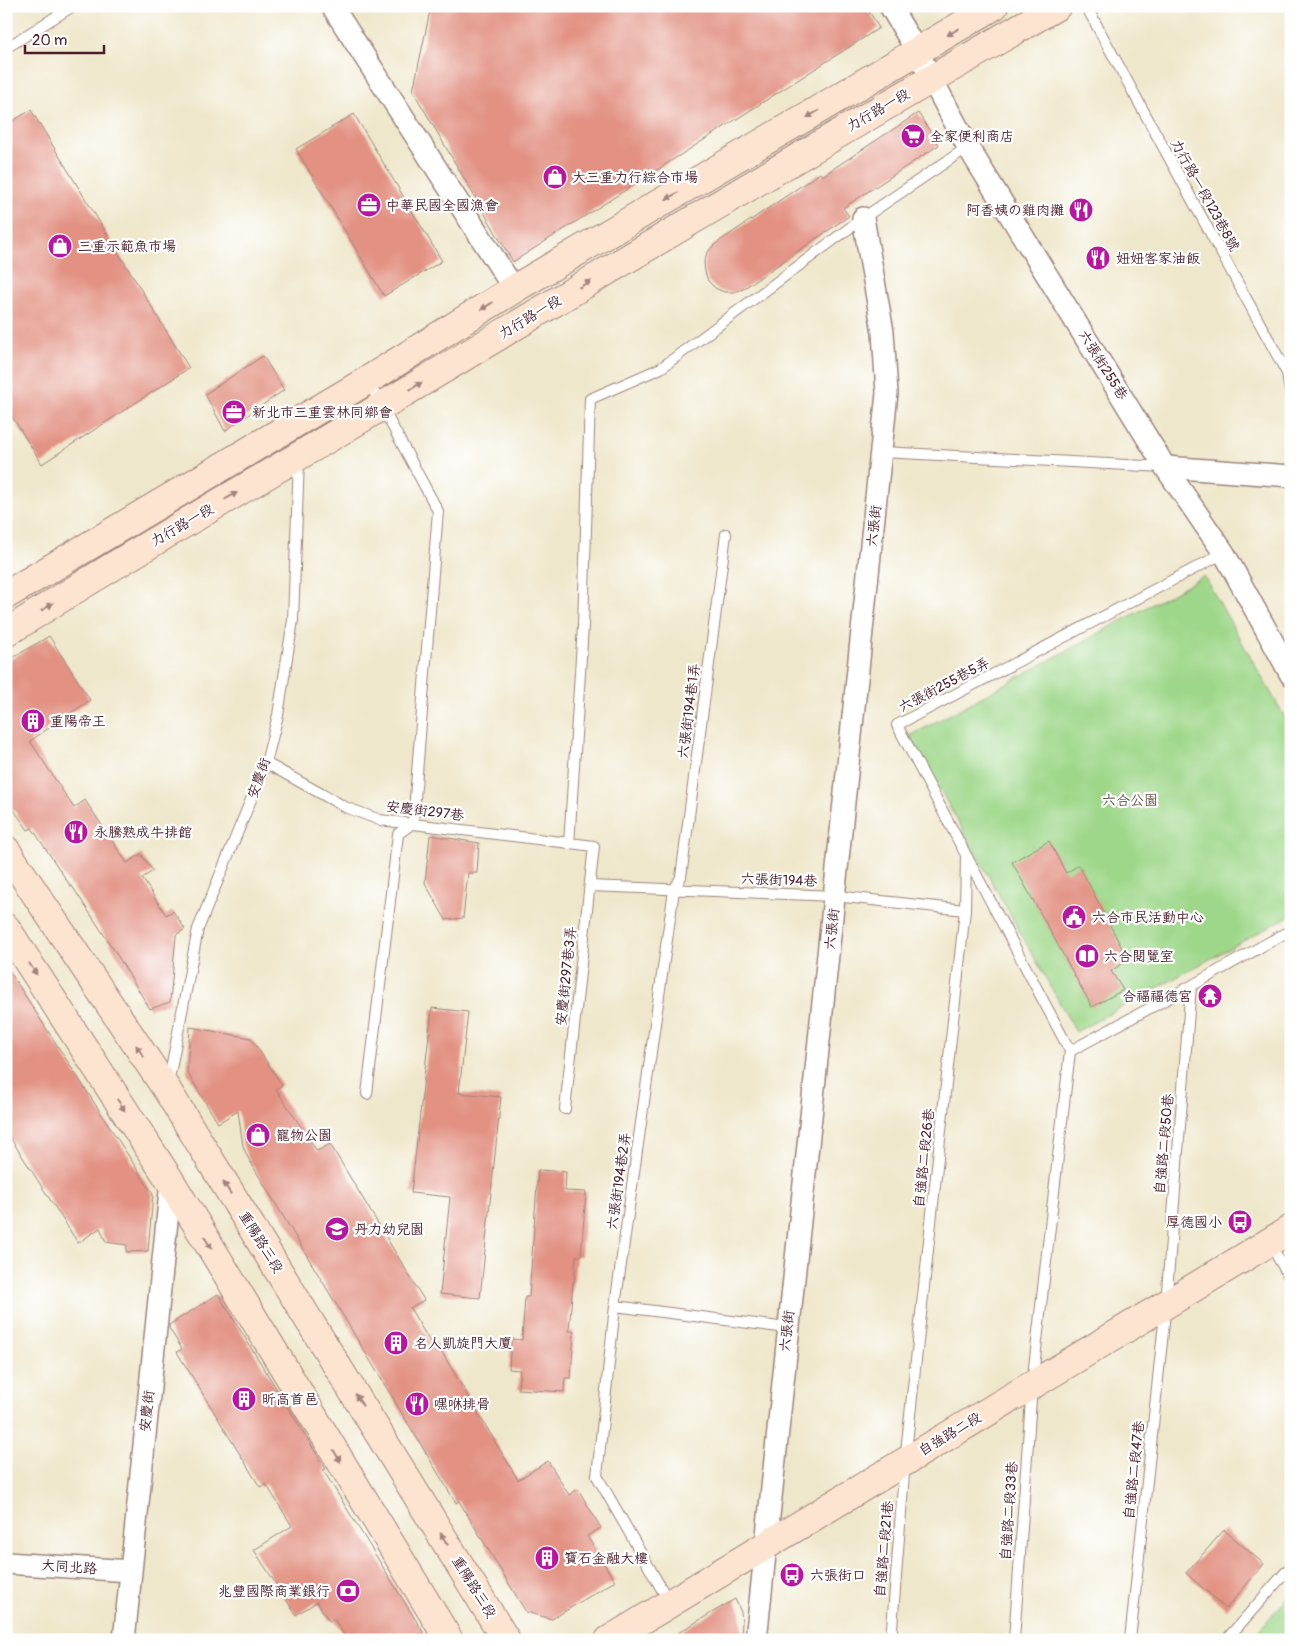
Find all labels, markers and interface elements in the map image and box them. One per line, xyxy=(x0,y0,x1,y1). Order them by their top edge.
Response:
scale bar xyxy=(25,22,104,54)
one-way arrow xyxy=(946,27,959,36)
text: 20 m xyxy=(32,31,67,50)
street label: 力行路一段 xyxy=(843,85,913,135)
one-way arrow xyxy=(806,110,819,119)
supermarket icon: 全家便利商店 xyxy=(900,123,926,149)
place label: 全家便利商店 xyxy=(930,128,1014,145)
street label: 力行路一段123巷8號 xyxy=(1167,136,1243,254)
shop icon: 大三重力行綜合市場 xyxy=(542,164,568,190)
place label: 大三重力行綜合市場 xyxy=(572,169,698,186)
office icon: 中華民國全國漁會 xyxy=(356,192,382,218)
one-way arrow xyxy=(666,192,679,201)
place label: 中華民國全國漁會 xyxy=(386,197,499,214)
restaurant icon: 阿香姨の雞肉攤 xyxy=(1068,197,1094,223)
place label: 阿香姨の雞肉攤 xyxy=(966,202,1064,219)
shop icon: 三重示範魚市場 xyxy=(47,233,73,259)
place label: 三重示範魚市場 xyxy=(78,238,176,255)
restaurant icon: 妞妞客家油飯 xyxy=(1085,245,1111,271)
place label: 妞妞客家油飯 xyxy=(1116,250,1200,267)
one-way arrow xyxy=(579,279,592,288)
street label: 力行路一段 xyxy=(496,292,564,342)
one-way arrow xyxy=(481,301,494,310)
street label: 六張街255巷 xyxy=(1075,327,1132,404)
one-way arrow xyxy=(409,381,422,390)
office icon: 新北市三重雲林同鄉會 xyxy=(221,399,247,425)
place label: 新北市三重雲林同鄉會 xyxy=(252,404,393,421)
one-way arrow xyxy=(225,491,238,500)
street label: 力行路一段 xyxy=(147,500,217,550)
street label: 六張街 xyxy=(863,504,885,548)
one-way arrow xyxy=(40,602,54,611)
street label: 六張街255巷5弄 xyxy=(896,654,992,716)
street label: 六張街194巷1弄 xyxy=(675,662,703,760)
building icon: 重陽帝王 xyxy=(20,708,46,734)
place label: 重陽帝王 xyxy=(50,713,106,730)
street label: 安慶街 xyxy=(244,755,274,801)
park label: 六合公園 xyxy=(1102,792,1158,809)
street label: 安慶街297巷 xyxy=(385,798,466,824)
restaurant icon: 永騰熟成牛排館 xyxy=(63,819,89,845)
place label: 永騰熟成牛排館 xyxy=(94,824,192,841)
street label: 六張街194巷 xyxy=(740,870,819,890)
public building icon: 六合市民活動中心 xyxy=(1061,904,1087,930)
street label: 六張街 xyxy=(821,907,843,951)
place label: 六合市民活動中心 xyxy=(1092,909,1204,926)
street label: 安慶街297巷3弄 xyxy=(552,925,580,1027)
library icon: 六合閱覽室 xyxy=(1074,943,1100,969)
place label: 六合閱覽室 xyxy=(1104,948,1174,965)
one-way arrow xyxy=(28,962,37,976)
temple icon: 合福福德宮 xyxy=(1197,983,1223,1009)
place label: 合福福德宮 xyxy=(1122,988,1192,1005)
one-way arrow xyxy=(135,1044,145,1057)
street label: 自強路二段50巷 xyxy=(1151,1092,1177,1195)
one-way arrow xyxy=(116,1099,126,1112)
street label: 自強路二段26巷 xyxy=(910,1106,938,1209)
shop icon: 寵物公園 xyxy=(245,1122,271,1148)
place label: 寵物公園 xyxy=(276,1127,332,1144)
street label: 六張街194巷2弄 xyxy=(604,1131,634,1231)
one-way arrow xyxy=(223,1181,232,1194)
street label: 重陽路三段 xyxy=(235,1208,287,1276)
bus stop icon: 厚德國小 xyxy=(1227,1209,1253,1235)
place label: 厚德國小 xyxy=(1166,1214,1222,1231)
school or university icon: 丹力幼兒園 xyxy=(324,1216,350,1242)
place label: 丹力幼兒園 xyxy=(354,1221,424,1238)
one-way arrow xyxy=(203,1236,212,1249)
street label: 六張街 xyxy=(776,1309,798,1353)
building icon: 名人凱旋門大廈 xyxy=(383,1330,409,1356)
place label: 名人凱旋門大廈 xyxy=(414,1335,512,1352)
building icon: 昕高首邑 xyxy=(231,1386,257,1412)
street label: 安慶街 xyxy=(136,1389,158,1433)
place label: 昕高首邑 xyxy=(262,1391,318,1408)
restaurant icon: 嘿咻排骨 xyxy=(404,1391,430,1417)
one-way arrow xyxy=(354,1394,363,1407)
place label: 嘿咻排骨 xyxy=(434,1396,490,1413)
street label: 自強路二段 xyxy=(916,1409,984,1459)
street label: 自強路二段47巷 xyxy=(1120,1419,1148,1520)
one-way arrow xyxy=(333,1450,342,1463)
street label: 自強路二段33巷 xyxy=(997,1460,1021,1561)
street label: 自強路二段21巷 xyxy=(871,1499,897,1598)
one-way arrow xyxy=(439,1532,449,1545)
building icon: 寶石金融大樓 xyxy=(534,1545,560,1571)
place label: 寶石金融大樓 xyxy=(564,1550,648,1567)
street label: 重陽路三段 xyxy=(448,1553,500,1621)
street label: 大同北路 xyxy=(40,1557,98,1577)
bus stop icon: 六張街口 xyxy=(779,1562,805,1588)
place label: 六張街口 xyxy=(810,1567,866,1584)
bank icon: 兆豐國際商業銀行 xyxy=(335,1578,361,1604)
place label: 兆豐國際商業銀行 xyxy=(218,1583,330,1600)

